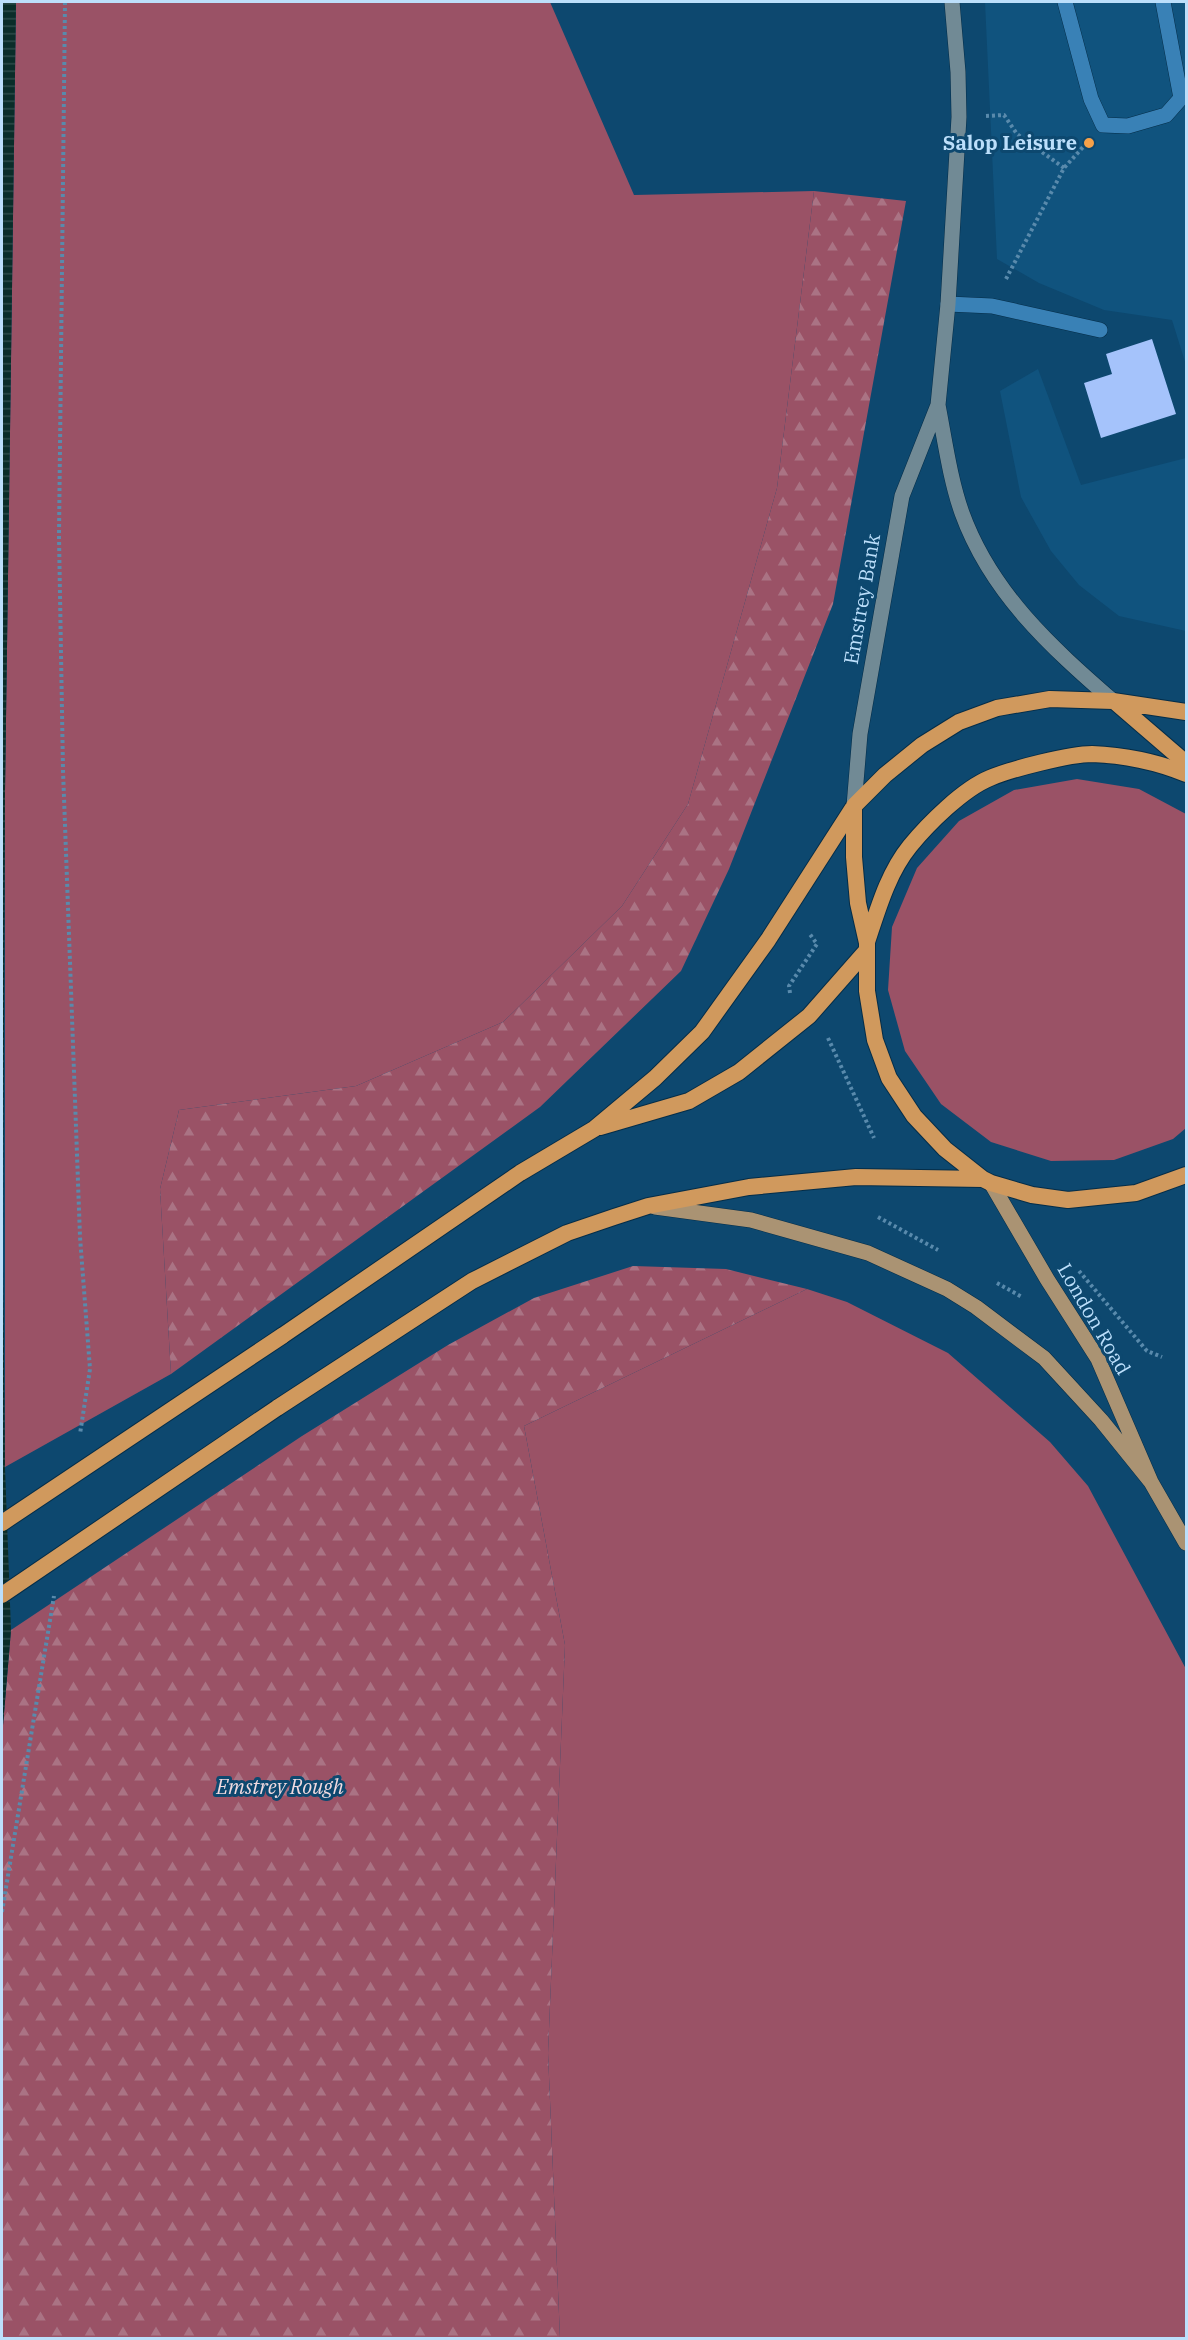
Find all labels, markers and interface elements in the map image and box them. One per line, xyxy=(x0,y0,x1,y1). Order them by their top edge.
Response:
place label: Salop Leisure xyxy=(943,129,1077,156)
marker: Salop Leisure xyxy=(1082,136,1096,150)
street label: Emstrey Bank xyxy=(837,531,886,666)
street label: London Road xyxy=(1052,1258,1137,1379)
park label: Emstrey Rough xyxy=(215,1773,344,1800)

